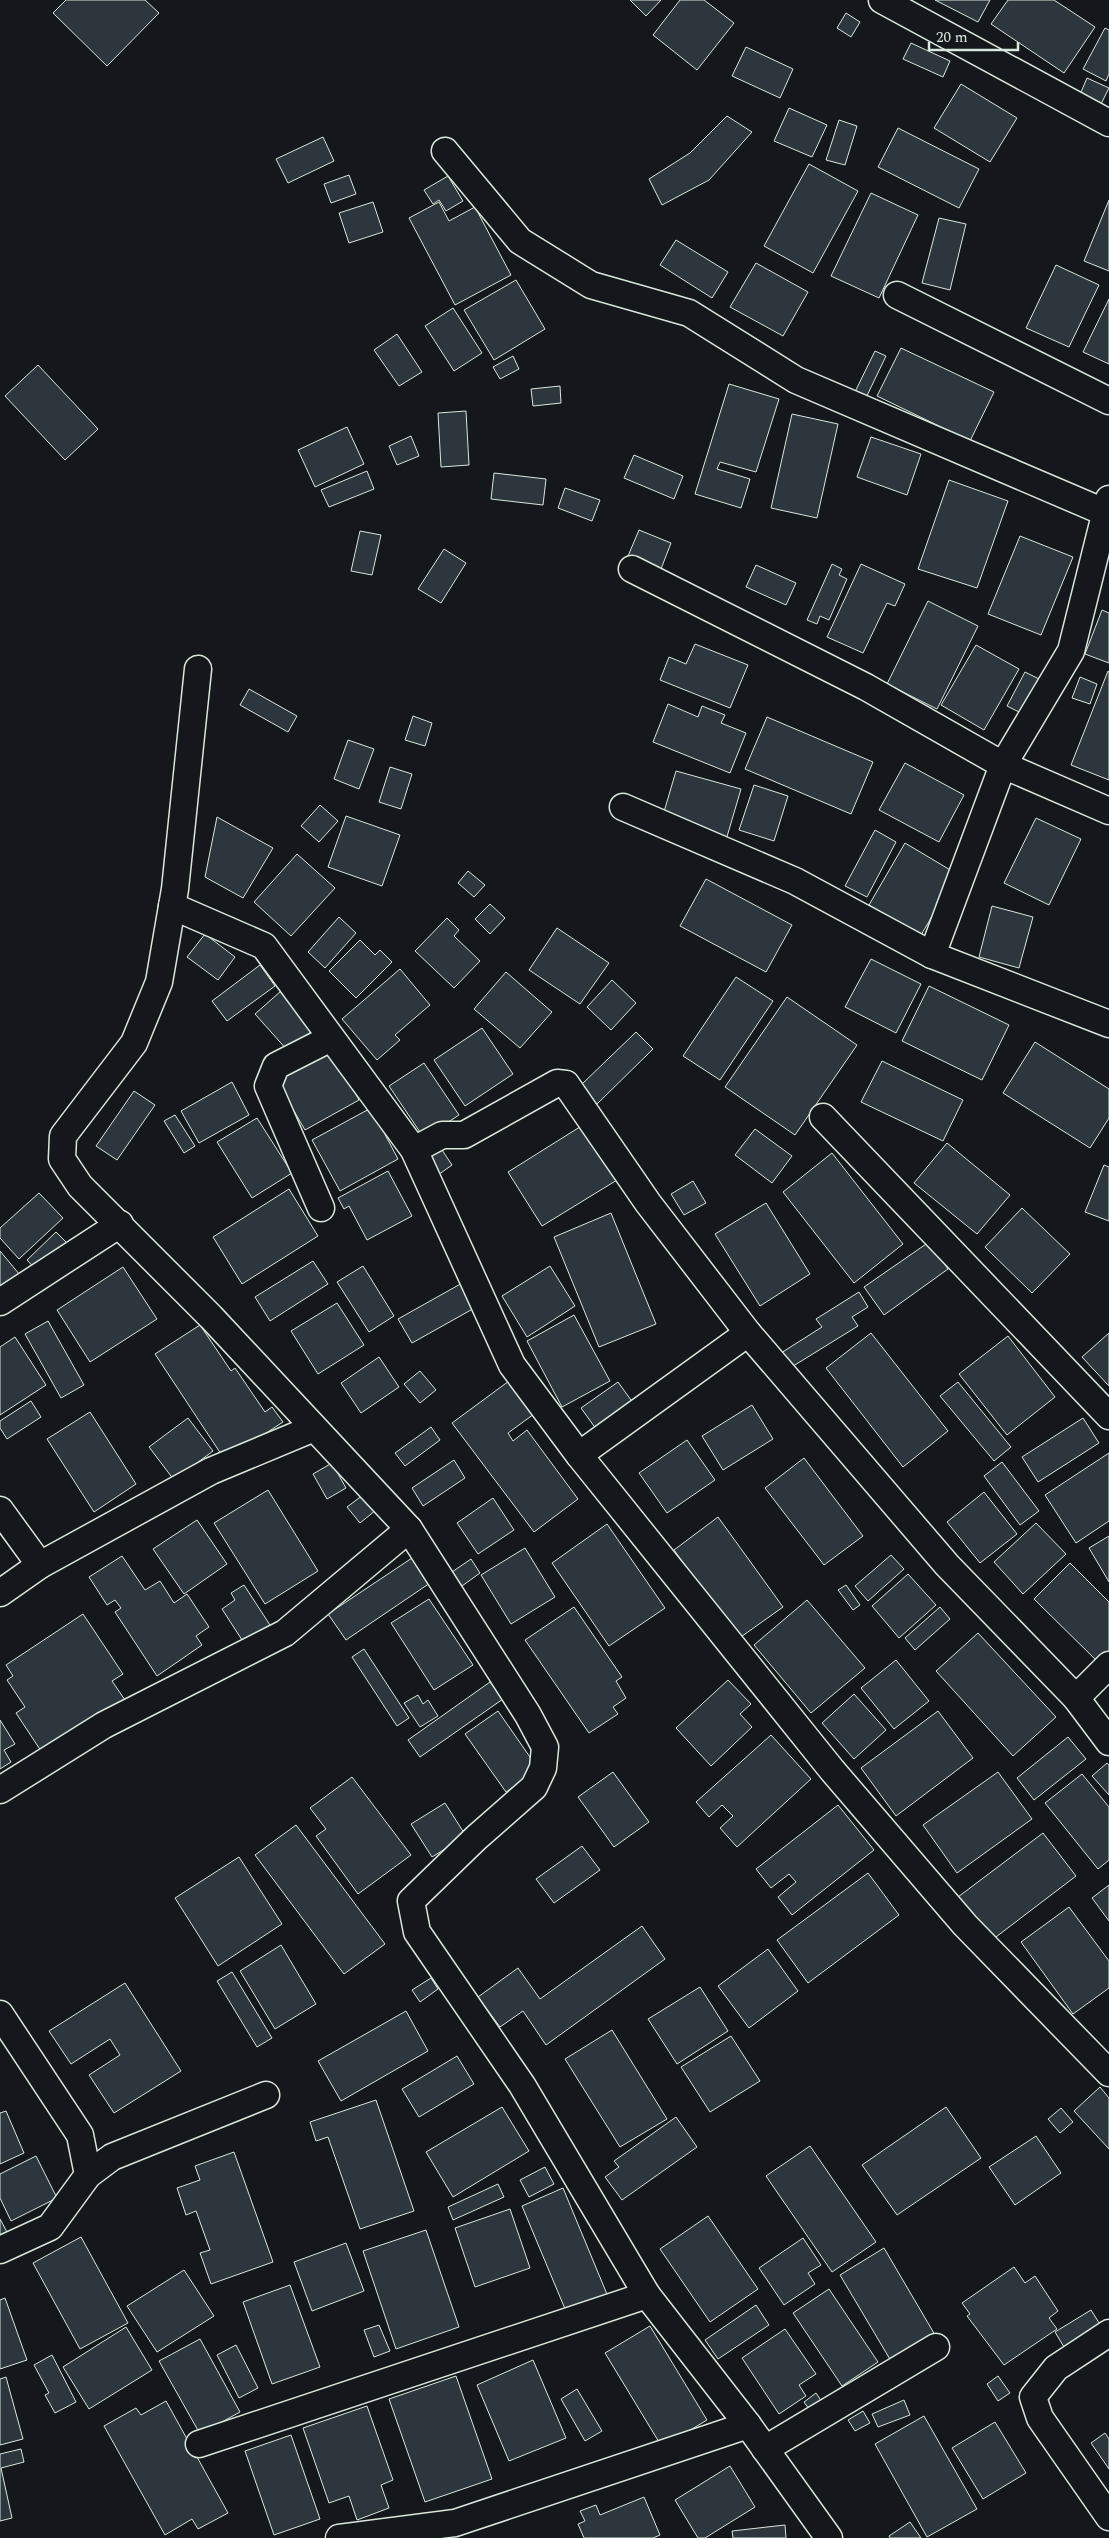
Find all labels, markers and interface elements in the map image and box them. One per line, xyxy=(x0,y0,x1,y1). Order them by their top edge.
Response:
scale bar xyxy=(929,20,1018,52)
text: 20 m xyxy=(936,26,968,49)

